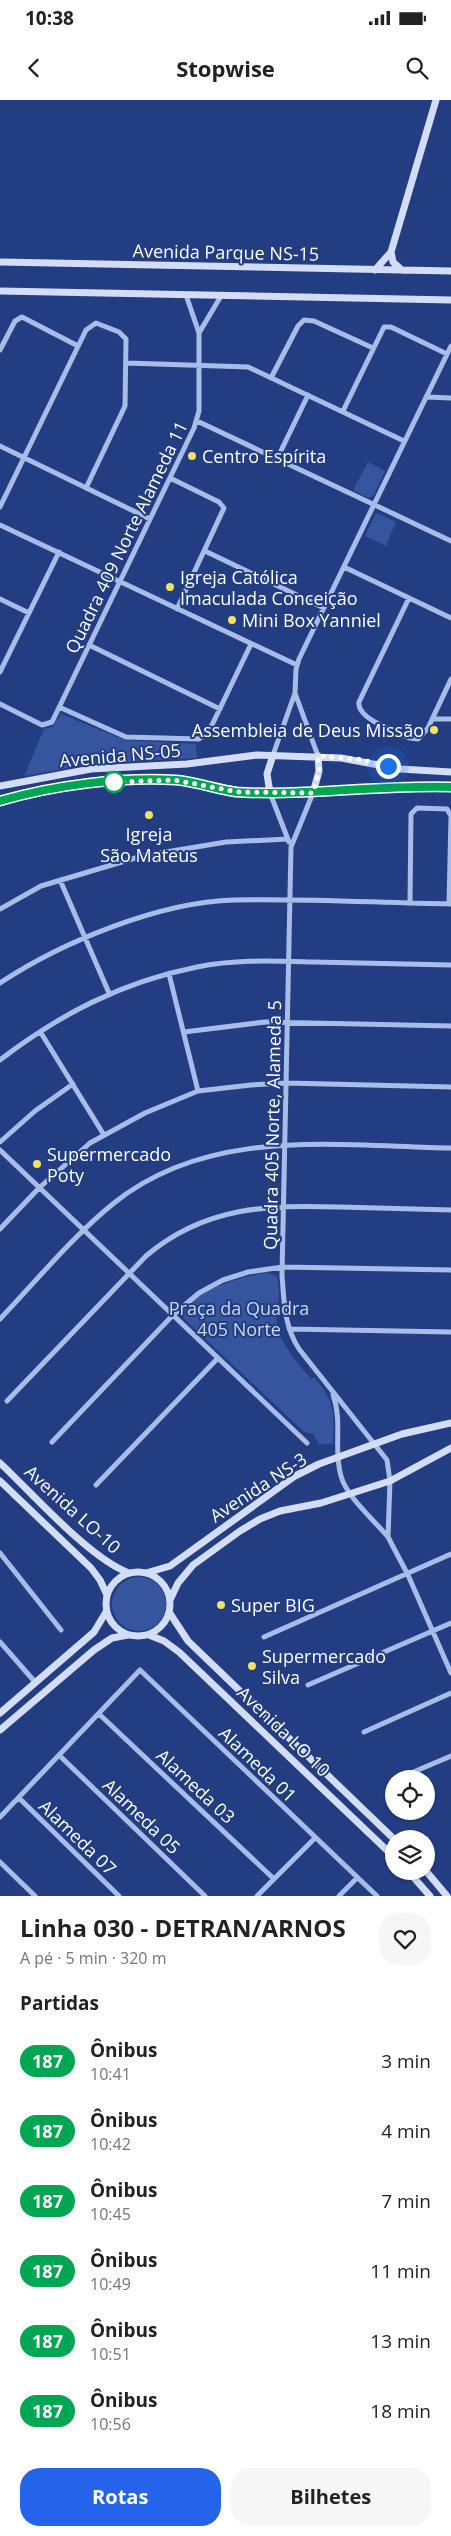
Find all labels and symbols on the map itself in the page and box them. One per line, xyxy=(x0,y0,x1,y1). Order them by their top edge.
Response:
street label: Avenida Parque NS-15 xyxy=(133,238,319,266)
street label: Quadra 409 Norte Alameda 11 xyxy=(59,417,193,657)
place label: Centro Espírita xyxy=(202,444,326,468)
marker: Centro Espírita xyxy=(186,450,198,462)
place label: Igreja Católica Imaculada Conceição xyxy=(180,565,358,610)
marker: Igreja Católica Imaculada Conceição xyxy=(164,581,176,593)
place label: Mini Box Yanniel xyxy=(242,608,381,632)
marker: Mini Box Yanniel xyxy=(226,614,238,626)
place label: Assembleia de Deus Missão xyxy=(192,718,424,742)
marker: Assembleia de Deus Missão xyxy=(428,724,440,736)
street label: Avenida NS-05 xyxy=(58,738,182,772)
your location xyxy=(376,754,401,779)
unlabelled marker xyxy=(103,771,125,793)
marker: Igreja São Mateus xyxy=(143,809,155,821)
place label: Igreja São Mateus xyxy=(100,822,198,867)
street label: Quadra 405 Norte, Alameda 5 xyxy=(258,1000,286,1250)
place label: Supermercado Poty xyxy=(47,1142,171,1187)
marker: Supermercado Poty xyxy=(31,1158,43,1170)
park label: Praça da Quadra 405 Norte xyxy=(169,1296,309,1341)
street label: Avenida NS-3 xyxy=(205,1447,311,1527)
street label: Avenida LO-10 xyxy=(20,1459,126,1559)
place label: Super BIG xyxy=(231,1593,315,1617)
marker: Super BIG xyxy=(215,1599,227,1611)
place label: Supermercado Silva xyxy=(262,1644,386,1689)
marker: Supermercado Silva xyxy=(246,1660,258,1672)
street label: Avenida LO 10 xyxy=(232,1681,336,1781)
street label: Alameda 01 xyxy=(214,1721,302,1807)
street label: Alameda 03 xyxy=(152,1743,240,1829)
street label: Alameda 05 xyxy=(98,1773,186,1859)
street label: Alameda 07 xyxy=(34,1794,122,1880)

